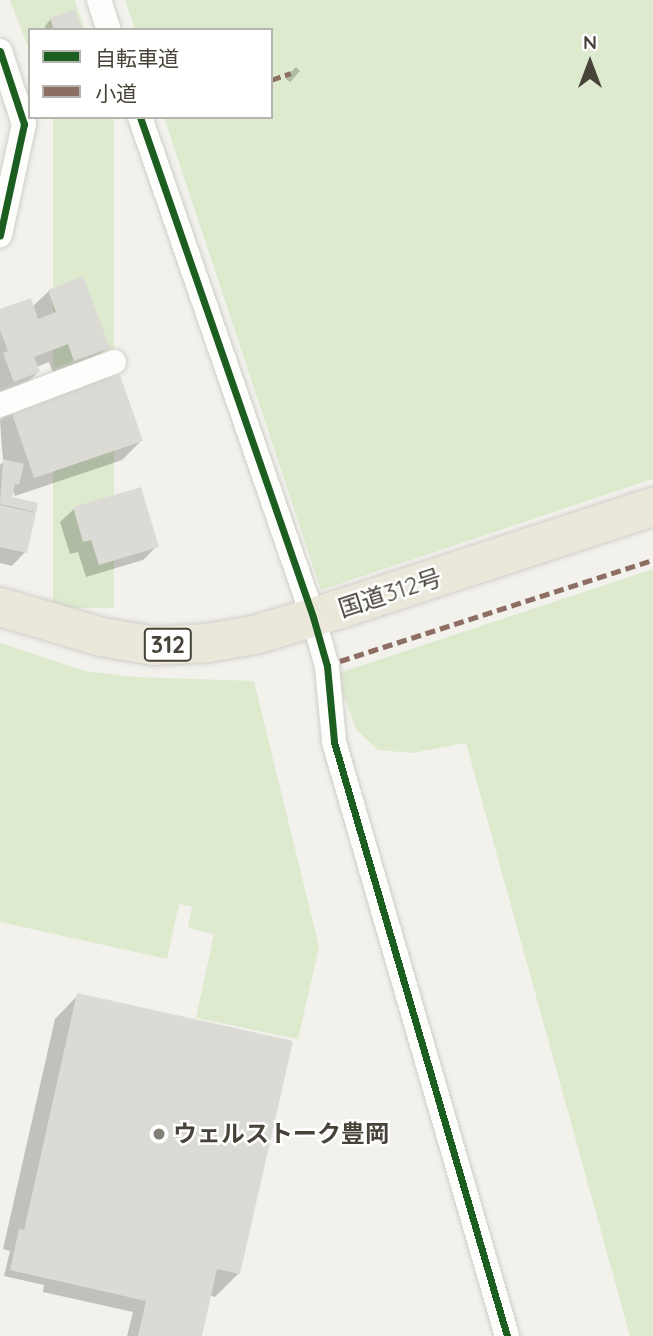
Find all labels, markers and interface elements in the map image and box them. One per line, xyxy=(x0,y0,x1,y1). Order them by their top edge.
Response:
legend xyxy=(28,28,273,119)
north arrow xyxy=(555,28,625,98)
text: N xyxy=(583,30,597,54)
text: 自転車道 xyxy=(95,45,179,71)
text: 小道 xyxy=(95,80,137,106)
street label: 国道312号 xyxy=(335,563,445,623)
road number: 312 xyxy=(144,625,192,664)
place label: ウェルストーク豊岡 xyxy=(173,1120,389,1148)
marker: ウェルストーク豊岡 xyxy=(151,1126,167,1142)

